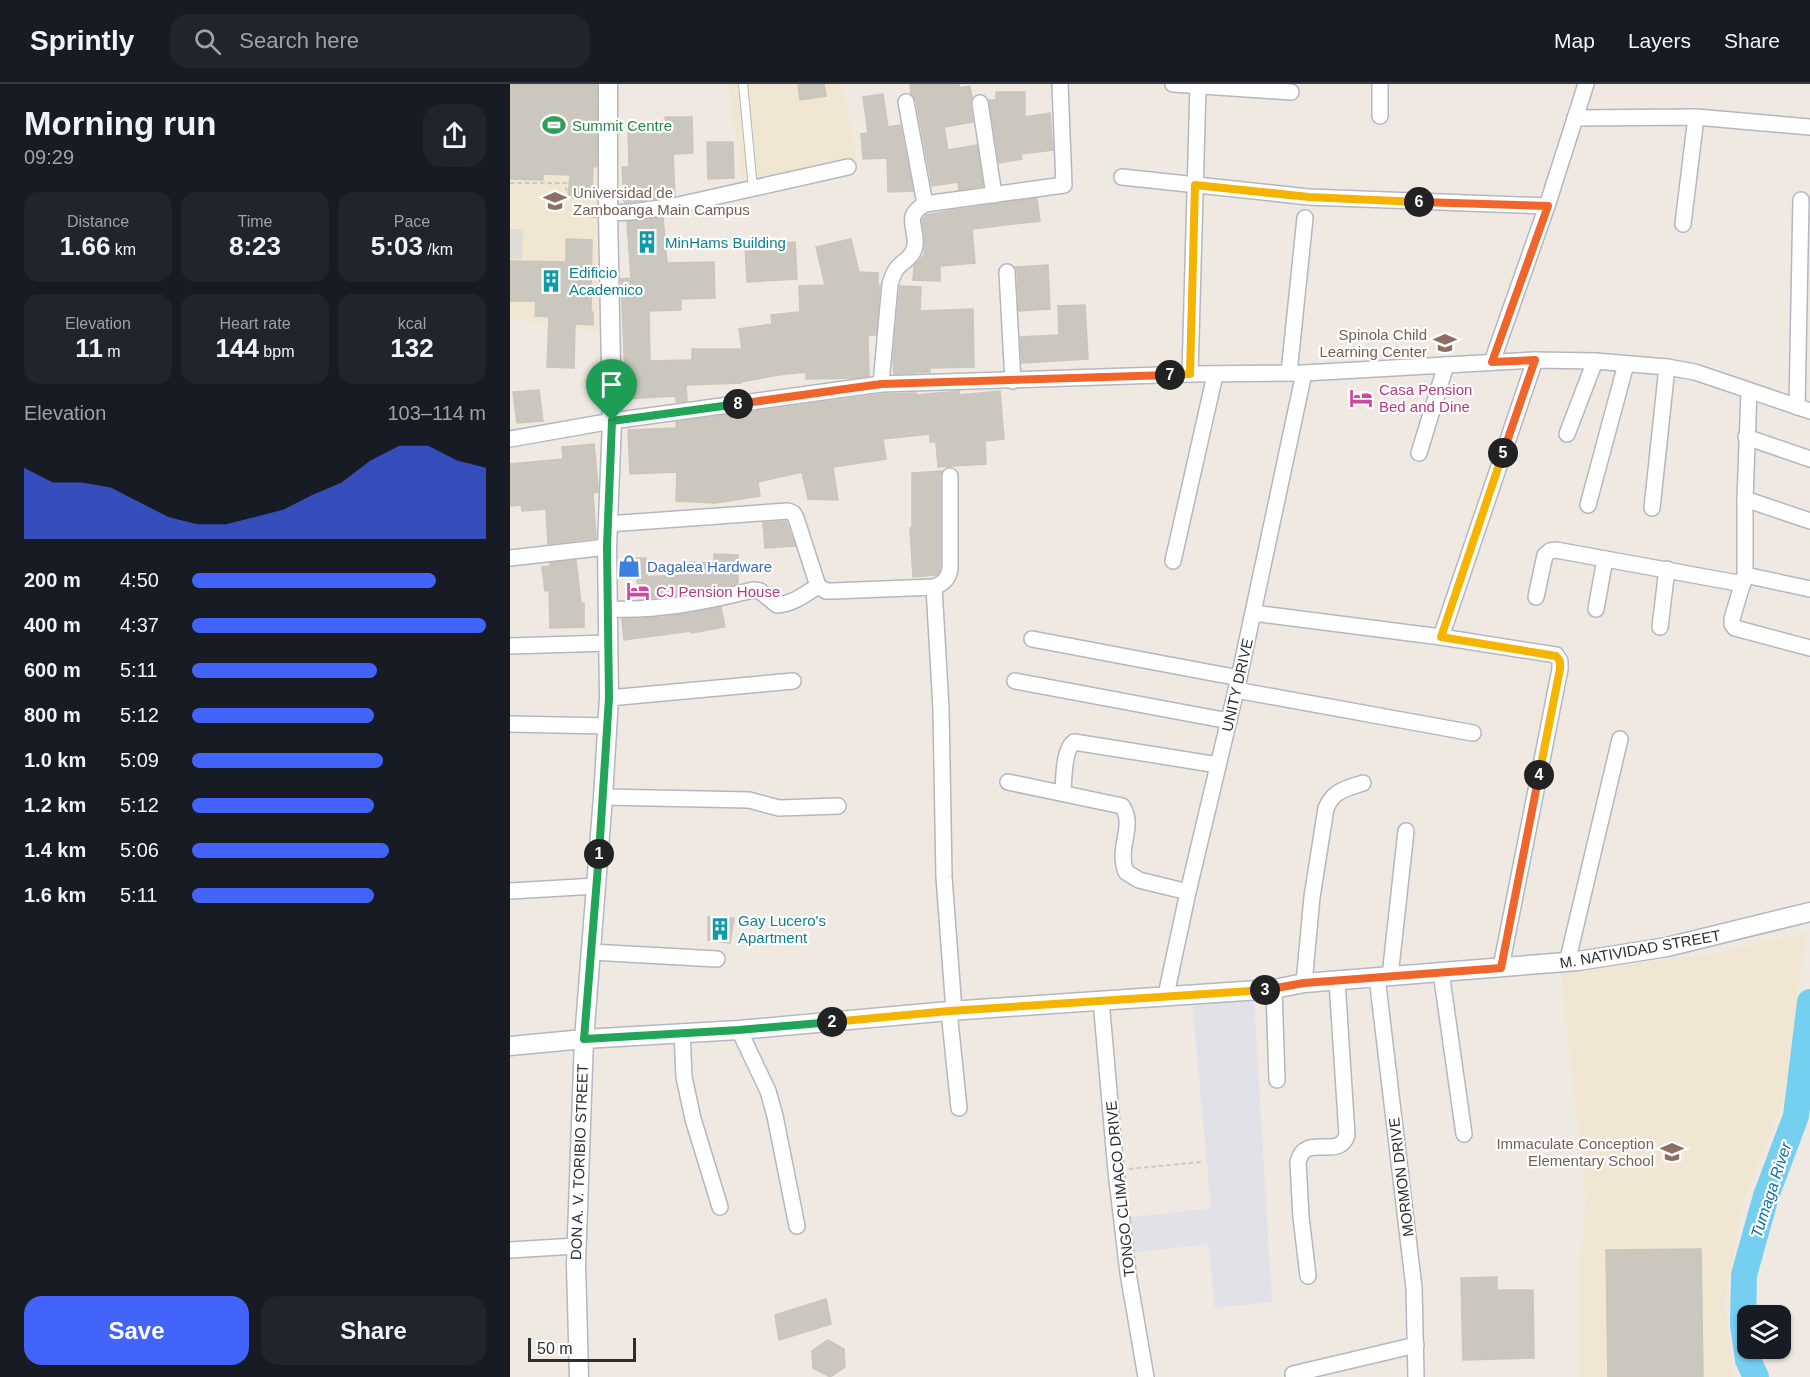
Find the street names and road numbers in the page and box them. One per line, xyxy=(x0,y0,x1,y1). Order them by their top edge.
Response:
street label: UNITY DRIVE xyxy=(1218,637,1256,733)
street label: M. NATIVIDAD STREET xyxy=(1558,926,1722,972)
street label: DON A. V. TORIBIO STREET xyxy=(567,1064,591,1260)
street label: TONGO CLIMACO DRIVE xyxy=(1102,1100,1138,1278)
street label: MORMON DRIVE xyxy=(1385,1116,1417,1238)

